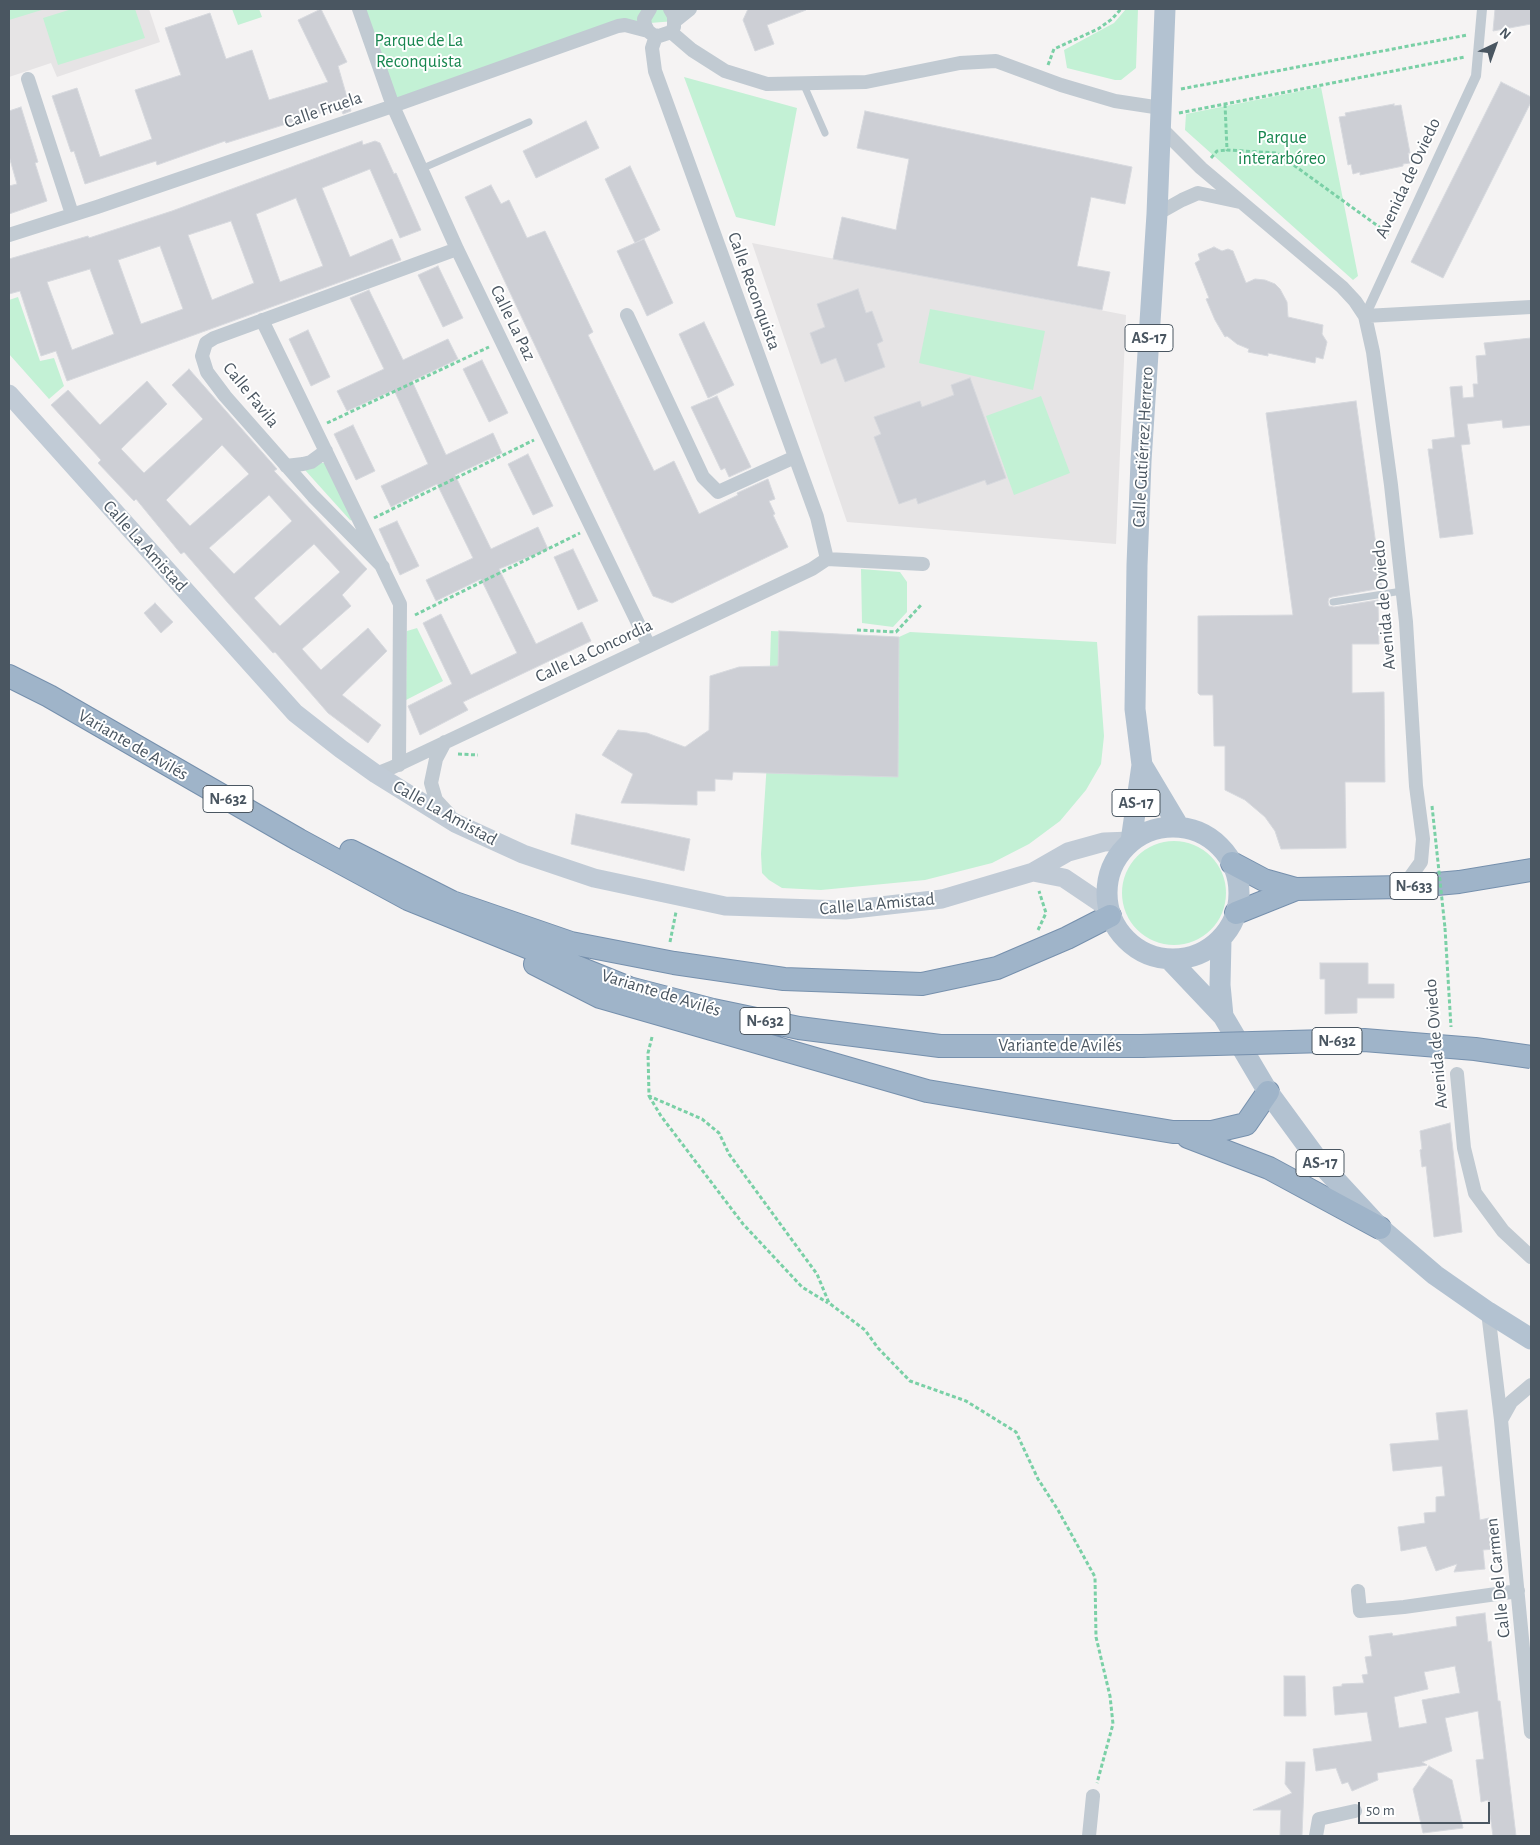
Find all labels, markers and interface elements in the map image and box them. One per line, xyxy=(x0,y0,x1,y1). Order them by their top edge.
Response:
north arrow xyxy=(1470,20,1520,70)
text: N xyxy=(1497,25,1513,42)
park label: Parque de La Reconquista xyxy=(375,30,463,72)
street label: Calle Fruela xyxy=(281,87,365,133)
street label: Avenida de Oviedo xyxy=(1371,114,1445,242)
park label: Parque interarbóreo xyxy=(1238,127,1326,170)
street label: Calle Reconquista xyxy=(723,229,785,353)
street label: Calle La Paz xyxy=(485,282,541,364)
road number: AS-17 xyxy=(1125,324,1173,352)
street label: Calle Favila xyxy=(218,358,284,432)
street label: Calle Gutiérrez Herrero xyxy=(1128,366,1158,528)
street label: Calle La Amistad xyxy=(98,496,192,596)
street label: Avenida de Oviedo xyxy=(1368,539,1400,671)
street label: Calle La Concordia xyxy=(532,614,656,688)
street label: Variante de Avilés xyxy=(74,705,192,785)
street label: Calle La Amistad xyxy=(389,776,501,850)
road number: N-632 xyxy=(203,786,253,812)
road number: AS-17 xyxy=(1112,790,1160,816)
road number: N-633 xyxy=(1390,872,1438,899)
street label: Calle La Amistad xyxy=(818,888,936,920)
street label: Variante de Avilés xyxy=(599,965,723,1021)
street label: Avenida de Oviedo xyxy=(1420,978,1452,1110)
road number: N-632 xyxy=(740,1008,790,1034)
road number: N-632 xyxy=(1312,1028,1362,1054)
street label: Variante de Avilés xyxy=(998,1035,1122,1057)
road number: AS-17 xyxy=(1296,1150,1344,1176)
street label: Calle Del Carmen xyxy=(1481,1517,1515,1639)
scale bar xyxy=(1360,1792,1492,1824)
text: 50 m xyxy=(1366,1803,1395,1818)

